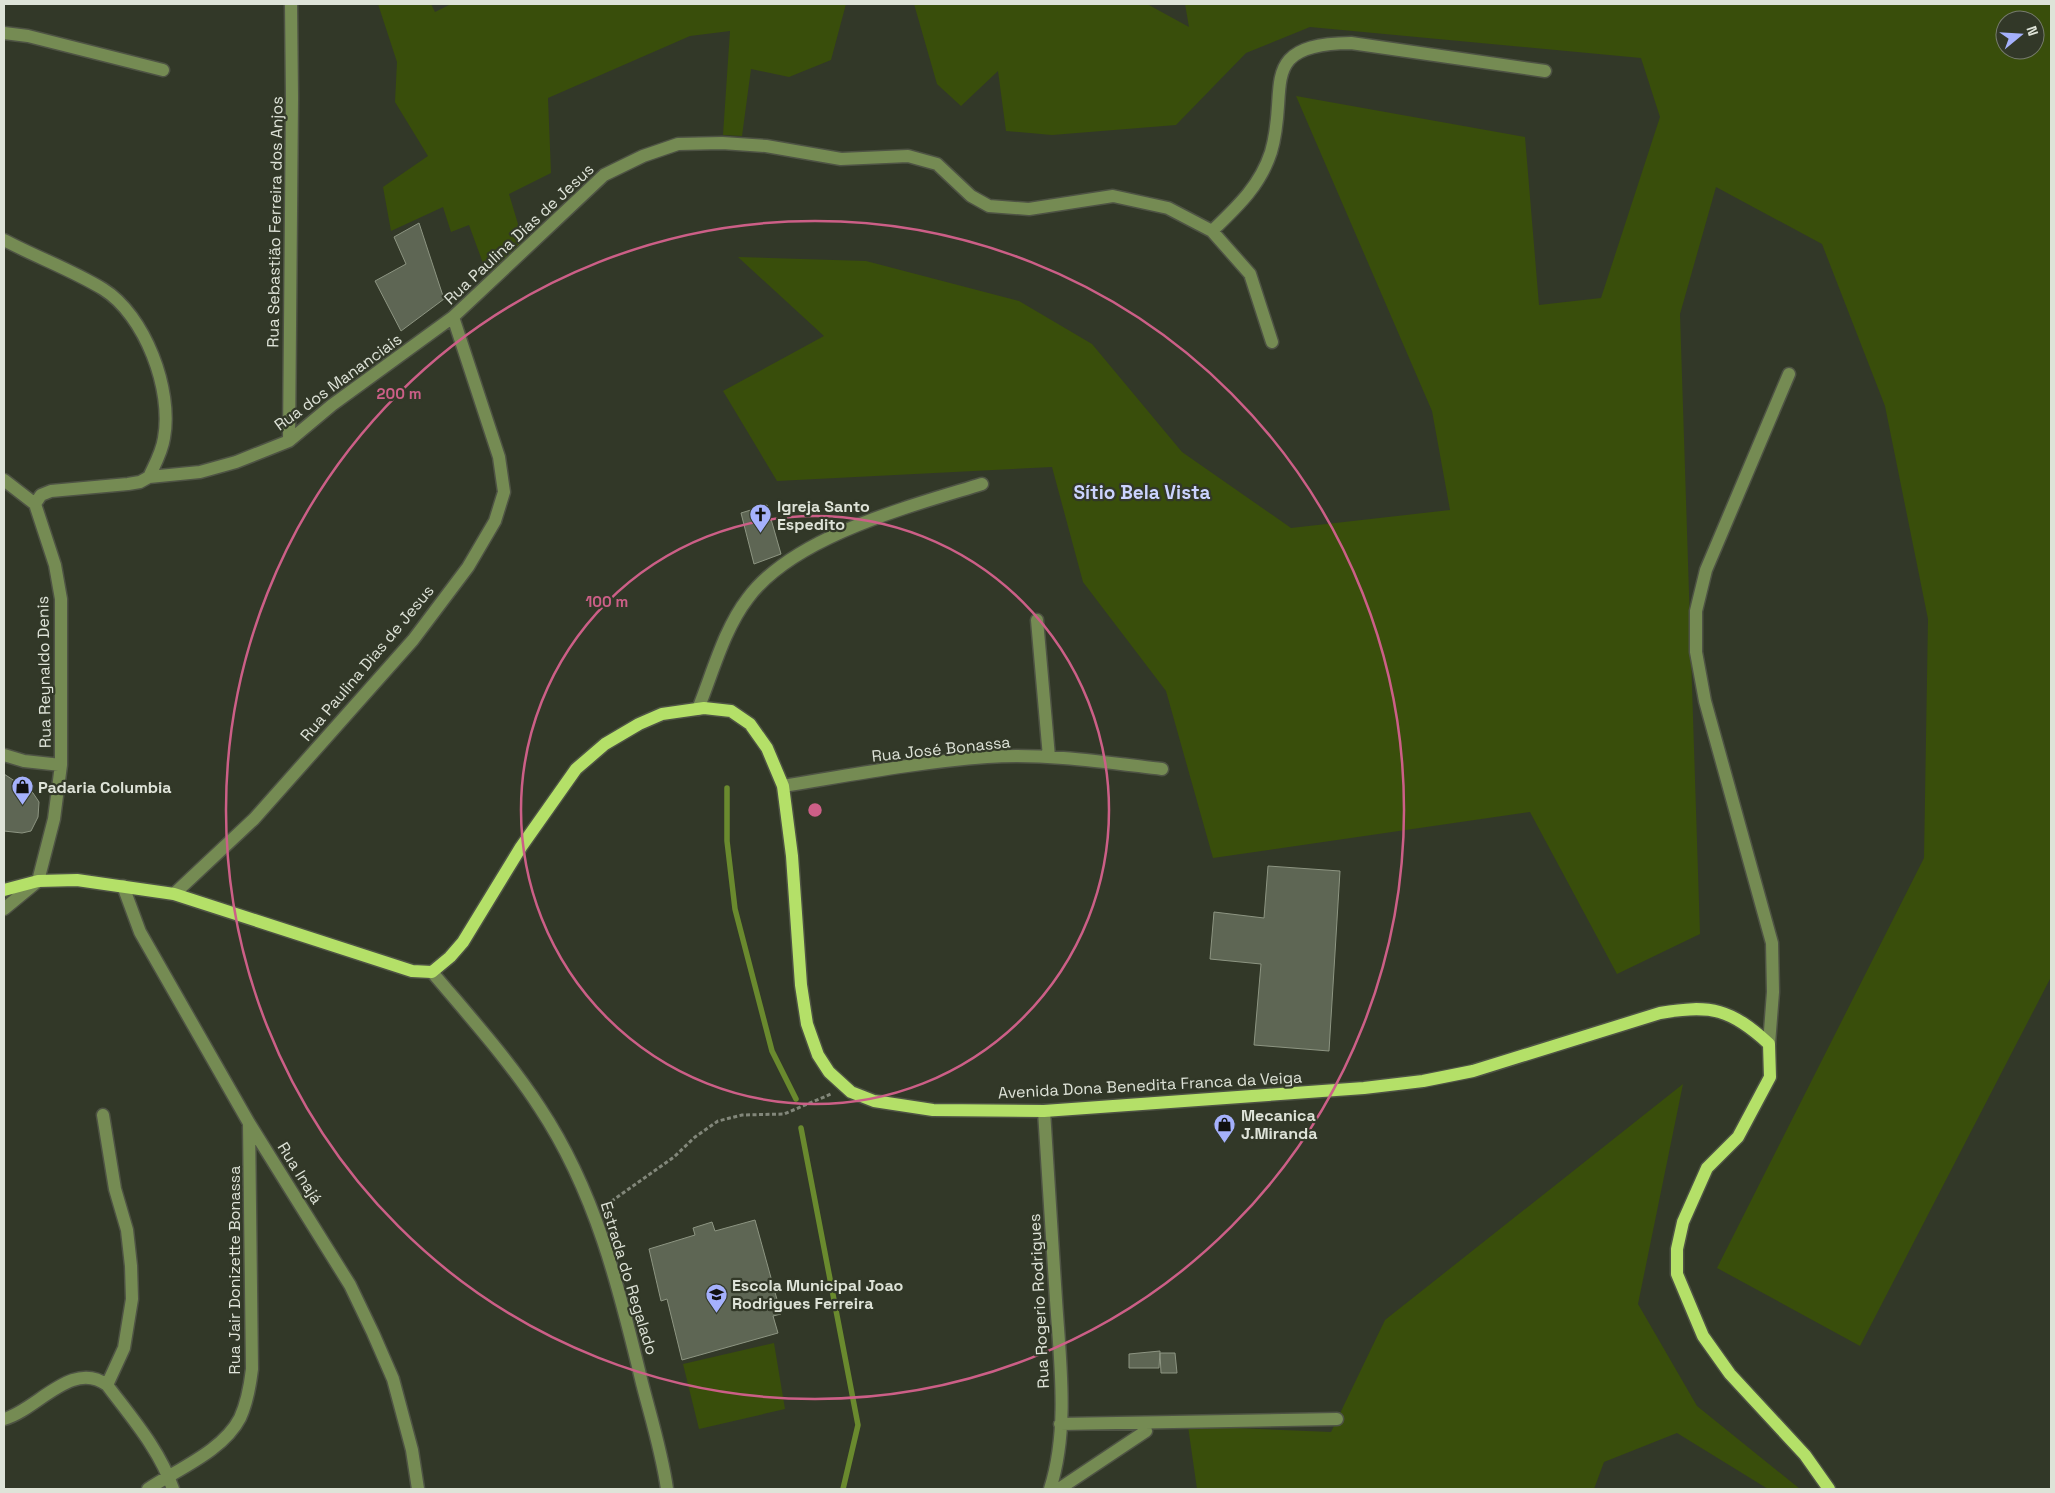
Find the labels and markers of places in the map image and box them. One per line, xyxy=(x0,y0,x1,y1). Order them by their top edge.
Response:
place label: Igreja Santo Espedito xyxy=(777,496,870,535)
church icon: Igreja Santo Espedito xyxy=(749,503,773,534)
shop icon: Padaria Columbia xyxy=(10,775,34,806)
place label: Padaria Columbia xyxy=(38,777,172,798)
centre of rings xyxy=(806,801,824,819)
place label: Mecanica J.Miranda xyxy=(1241,1105,1318,1144)
shop icon: Mecanica J.Miranda xyxy=(1213,1112,1237,1143)
place label: Escola Municipal Joao Rodrigues Ferreira xyxy=(732,1275,904,1314)
school or university icon: Escola Municipal Joao Rodrigues Ferreira xyxy=(704,1282,728,1313)

